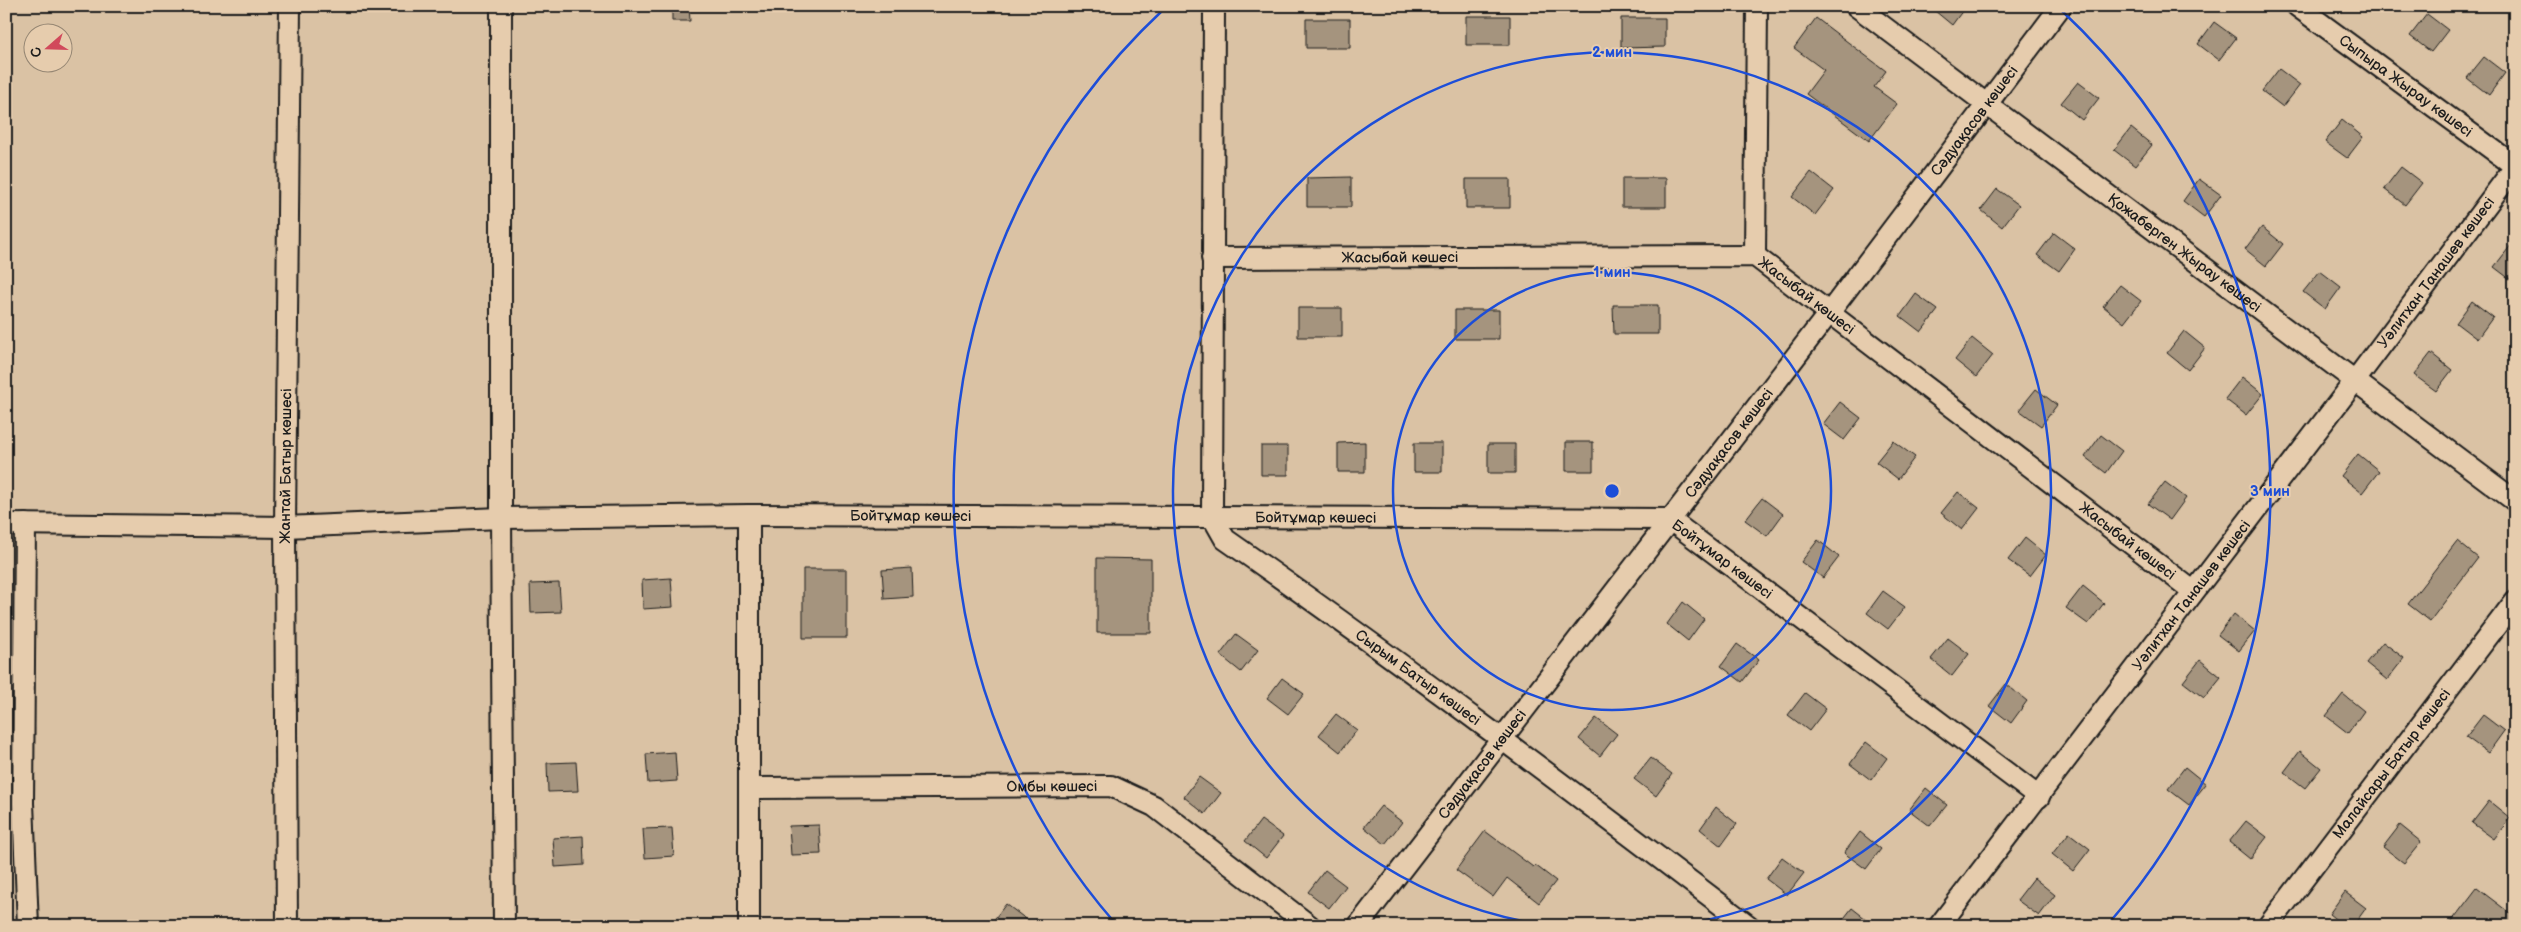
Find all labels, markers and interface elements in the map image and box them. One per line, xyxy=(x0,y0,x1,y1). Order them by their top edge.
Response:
north arrow xyxy=(22,22,72,72)
street label: Сыпыра Жырау көшесі xyxy=(2335,31,2476,142)
text: 2 мин xyxy=(1592,43,1632,62)
text: С xyxy=(27,45,46,60)
street label: Сәдуақасов көшесі xyxy=(1927,62,2022,180)
street label: Қожаберген Жырау көшесі xyxy=(2104,189,2265,317)
street label: Уәлитхан Танашев көшесі xyxy=(2374,194,2499,352)
street label: Жасыбай көшесі xyxy=(1341,248,1459,268)
street label: Жасыбай көшесі xyxy=(1754,253,1859,339)
text: 1 мин xyxy=(1593,263,1631,282)
street label: Сәдуақасов көшесі xyxy=(1681,385,1778,502)
street label: Жантай Батыр көшесі xyxy=(276,388,296,544)
centre of rings xyxy=(1603,482,1621,500)
text: 3 мин xyxy=(2250,482,2290,501)
street label: Жасыбай көшесі xyxy=(2075,498,2179,584)
street label: Бойтұмар көшесі xyxy=(850,506,971,526)
street label: Бойтұмар көшесі xyxy=(1255,508,1376,528)
street label: Бойтұмар көшесі xyxy=(1668,515,1776,604)
street label: Уәлитхан Танашев көшесі xyxy=(2128,517,2255,674)
street label: Сырым Батыр көшесі xyxy=(1351,626,1484,730)
street label: Малайсары Батыр көшесі xyxy=(2329,685,2455,843)
street label: Сәдуақасов көшесі xyxy=(1435,706,1531,823)
street label: Омбы көшесі xyxy=(1007,777,1097,797)

